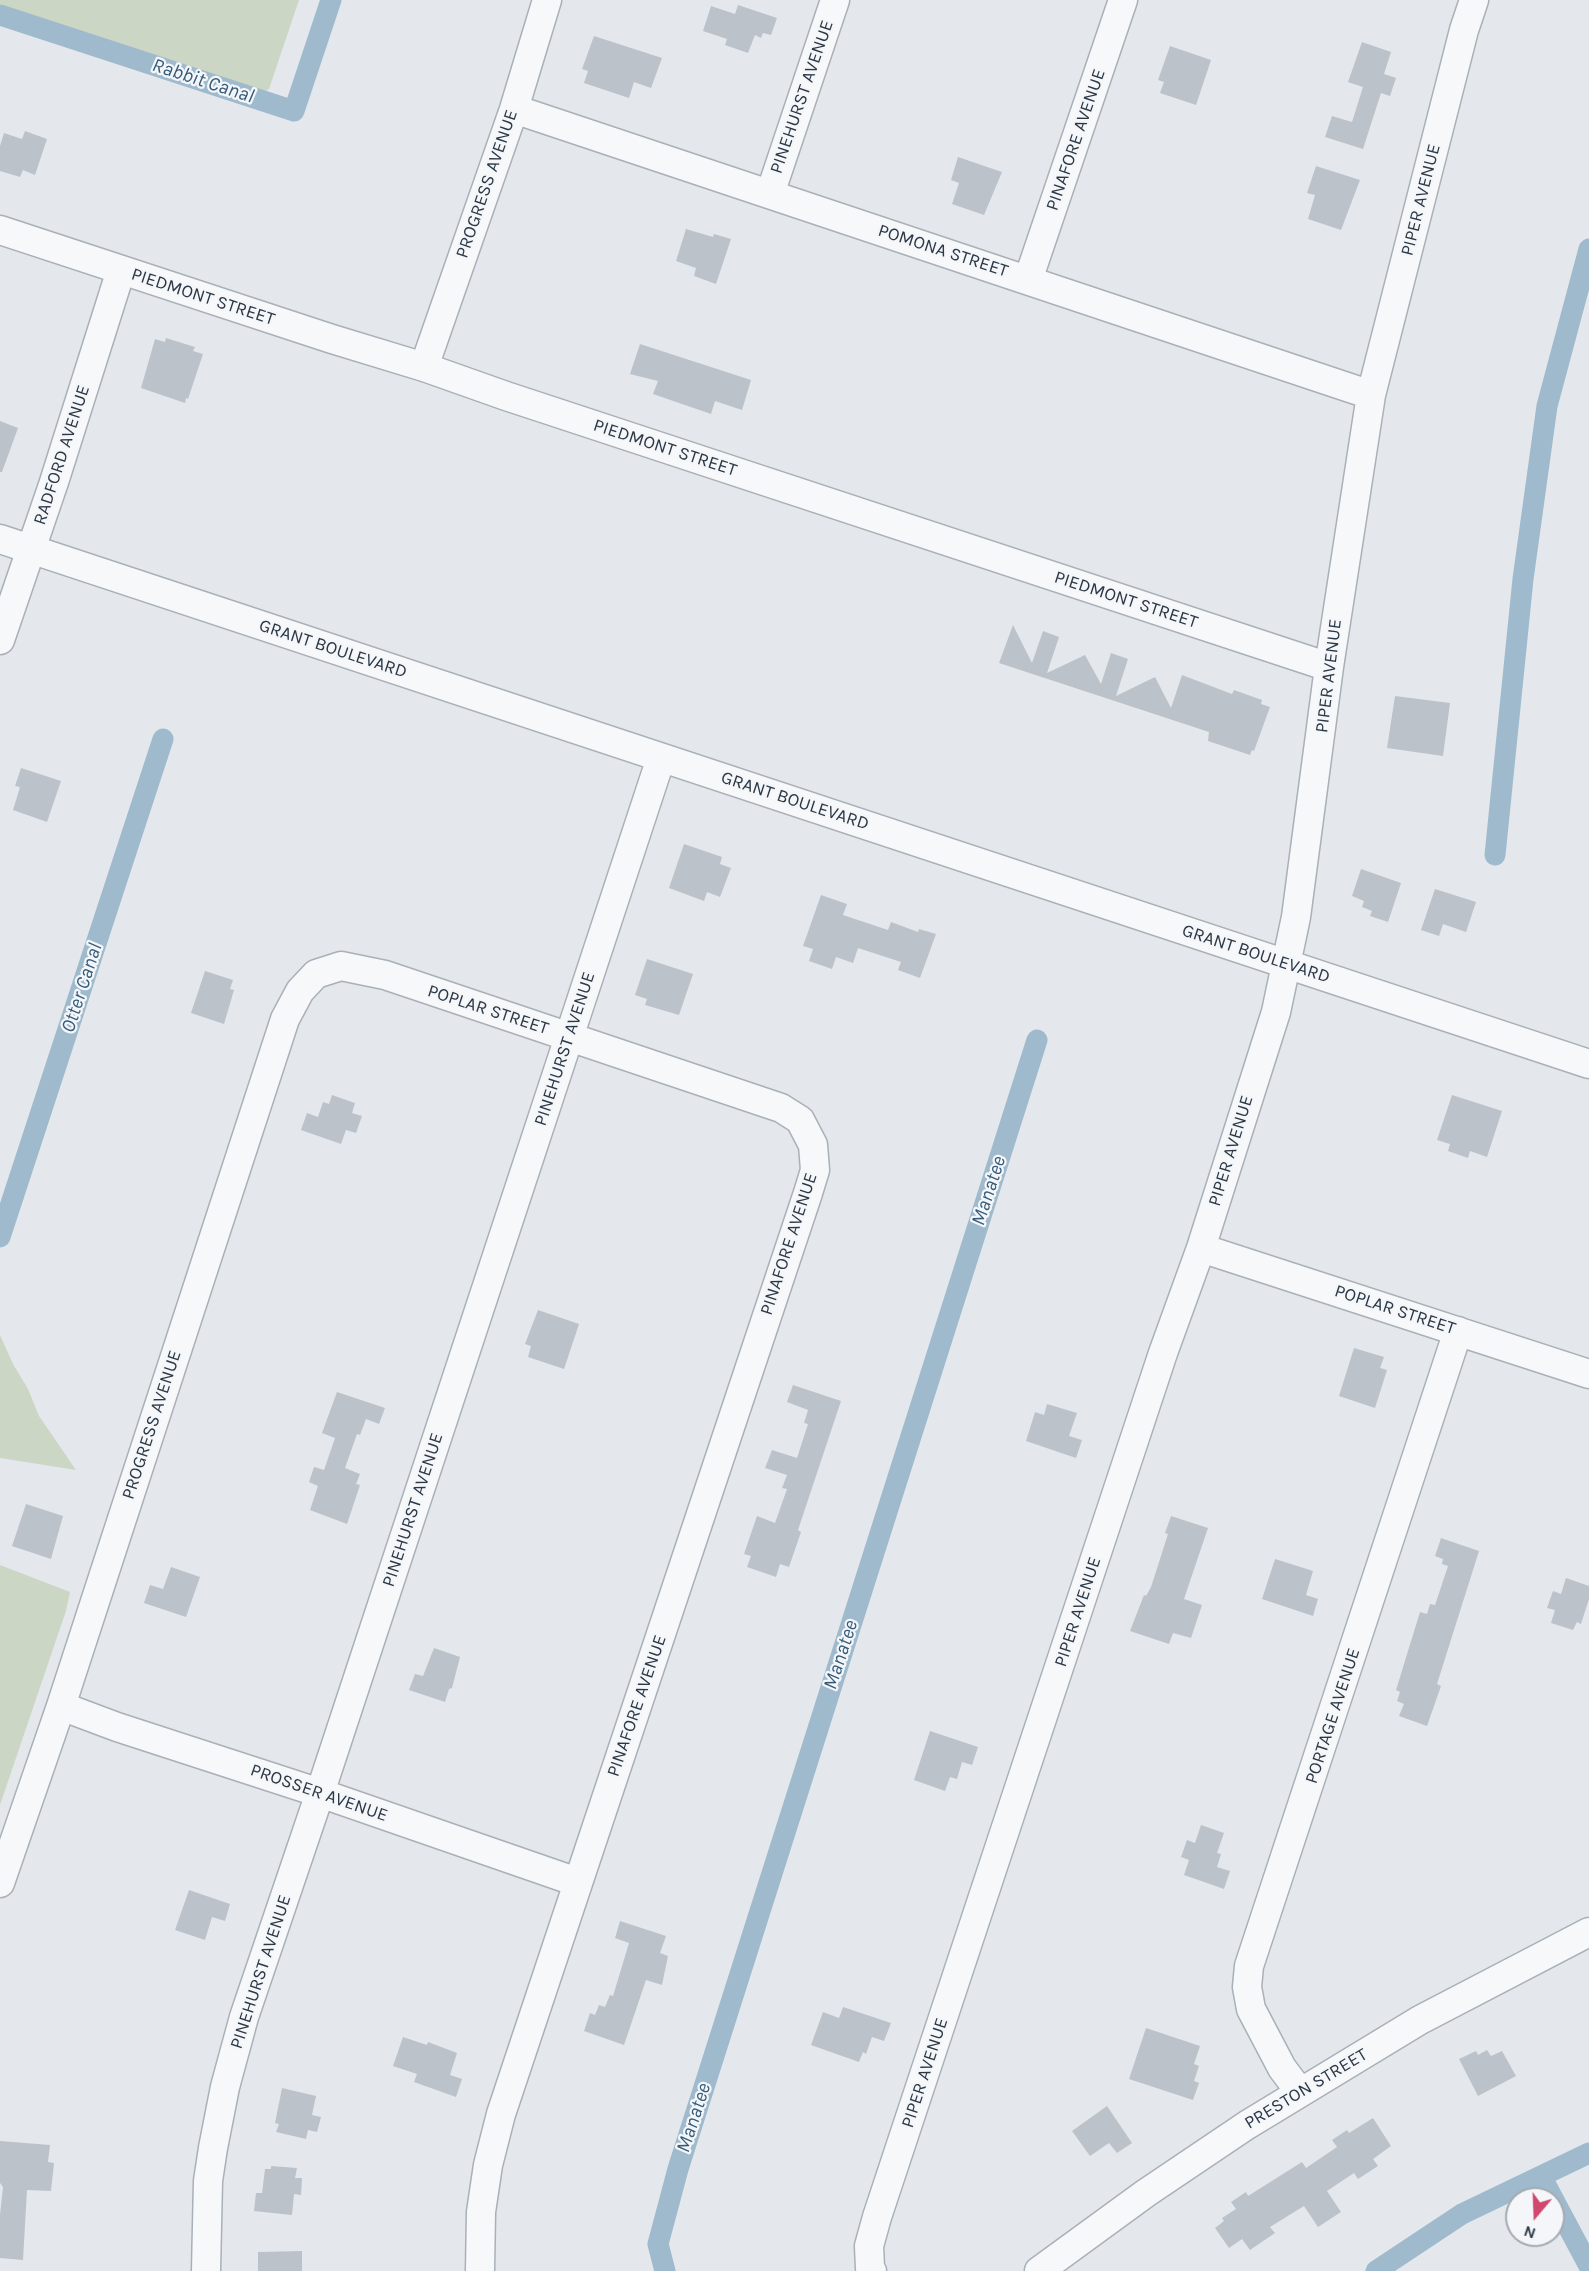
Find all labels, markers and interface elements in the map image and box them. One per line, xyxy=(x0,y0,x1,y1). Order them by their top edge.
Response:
street label: PINEHURST AVENUE xyxy=(766,18,838,176)
water label: Rabbit Canal xyxy=(149,53,257,109)
street label: PINAFORE AVENUE xyxy=(1042,66,1110,214)
street label: PROGRESS AVENUE xyxy=(451,107,523,261)
street label: PIPER AVENUE xyxy=(1397,142,1445,258)
street label: POMONA STREET xyxy=(875,220,1011,282)
street label: PIEDMONT STREET xyxy=(129,264,277,330)
street label: RADFORD AVENUE xyxy=(29,382,95,528)
street label: PIEDMONT STREET xyxy=(591,415,739,481)
street label: PIEDMONT STREET xyxy=(1052,567,1200,633)
street label: GRANT BOULEVARD xyxy=(256,615,410,683)
street label: PIPER AVENUE xyxy=(1311,618,1347,734)
street label: GRANT BOULEVARD xyxy=(718,767,872,835)
street label: GRANT BOULEVARD xyxy=(1179,920,1333,988)
water label: Otter Canal xyxy=(56,940,108,1036)
street label: PINEHURST AVENUE xyxy=(530,969,600,1129)
street label: POPLAR STREET xyxy=(425,980,551,1040)
street label: PIPER AVENUE xyxy=(1204,1093,1258,1209)
water label: Manatee xyxy=(967,1153,1011,1229)
street label: PINAFORE AVENUE xyxy=(756,1170,822,1318)
street label: POPLAR STREET xyxy=(1332,1280,1458,1340)
street label: PROGRESS AVENUE xyxy=(118,1348,186,1502)
street label: PINEHURST AVENUE xyxy=(378,1430,448,1590)
street label: PIPER AVENUE xyxy=(1050,1554,1106,1670)
water label: Manatee xyxy=(819,1617,863,1693)
street label: PINAFORE AVENUE xyxy=(603,1632,671,1780)
street label: PORTAGE AVENUE xyxy=(1301,1645,1365,1787)
street label: PROSSER AVENUE xyxy=(247,1759,391,1827)
street label: PINEHURST AVENUE xyxy=(226,1892,296,2052)
street label: PIPER AVENUE xyxy=(897,2015,953,2131)
street label: PRESTON STREET xyxy=(1241,2044,1371,2134)
water label: Manatee xyxy=(672,2080,716,2156)
north arrow xyxy=(1505,2187,1565,2247)
text: N xyxy=(1521,2222,1538,2243)

